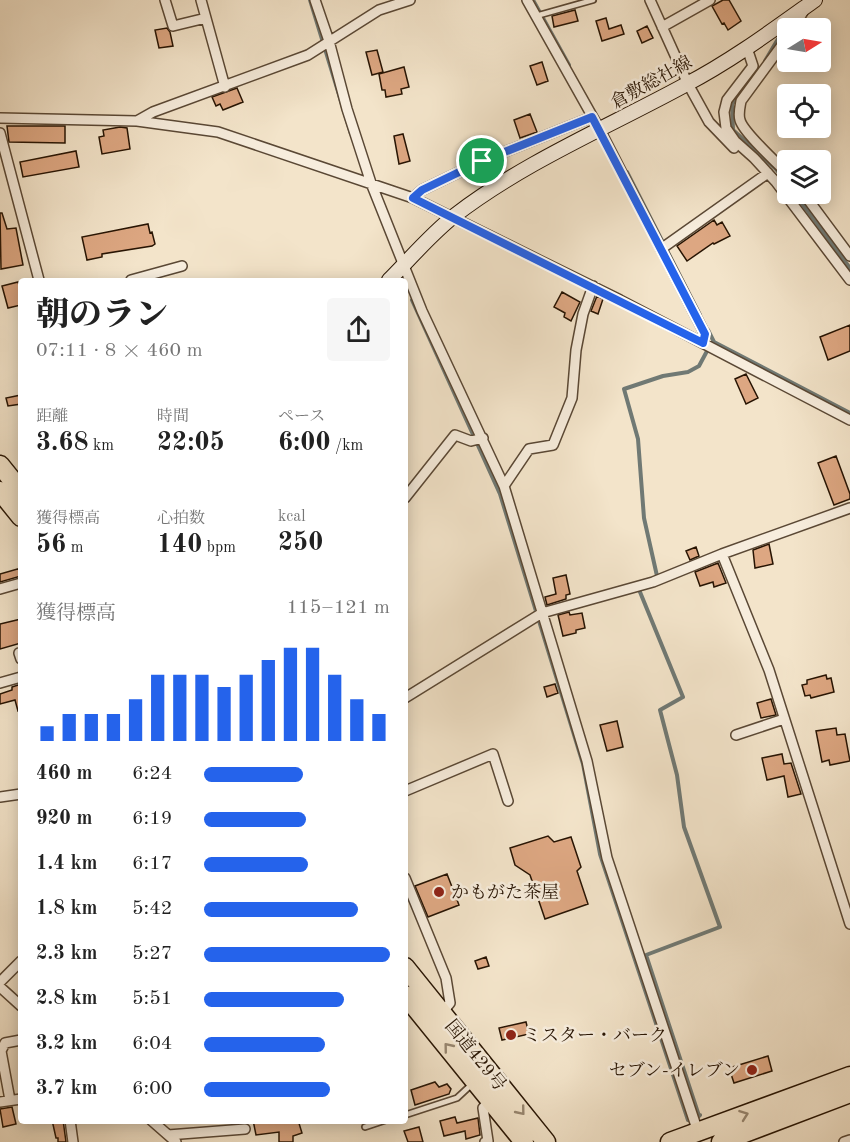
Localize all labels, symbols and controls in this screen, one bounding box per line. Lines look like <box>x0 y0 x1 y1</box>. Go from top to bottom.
north arrow <box>777 18 831 72</box>
map controls <box>777 18 831 204</box>
street label: 倉敷総社線 <box>607 51 695 113</box>
button: locate <box>777 84 831 138</box>
pin <box>456 135 507 186</box>
icon: arrive <box>465 144 498 177</box>
button: layers <box>777 150 831 204</box>
button: share <box>327 298 390 361</box>
text: 朝のラン <box>36 300 168 333</box>
text: 07:11 · 8 × 460 m <box>36 341 203 361</box>
text: 距離 <box>36 409 68 425</box>
text: 時間 <box>157 409 189 425</box>
text: ペース <box>278 409 325 425</box>
text: 3.68 <box>36 430 89 456</box>
text: 22:05 <box>157 430 225 456</box>
text: 6:00 <box>278 430 331 456</box>
text: km <box>89 438 114 454</box>
text: /km <box>331 438 363 454</box>
text: kcal <box>278 509 306 525</box>
text: 獲得標高 <box>36 511 100 527</box>
text: 心拍数 <box>157 511 205 527</box>
text: 250 <box>278 530 323 556</box>
text: 56 <box>36 532 66 558</box>
text: 140 <box>157 532 202 558</box>
text: m <box>66 540 83 556</box>
text: bpm <box>202 540 236 556</box>
text: 115–121 m <box>287 598 390 618</box>
text: 獲得標高 <box>36 604 116 624</box>
text: 460 m <box>36 764 92 784</box>
text: 6:24 <box>132 764 172 784</box>
text: 920 m <box>36 809 92 829</box>
text: 6:19 <box>132 809 172 829</box>
text: 1.4 km <box>36 854 98 874</box>
text: 6:17 <box>132 854 172 874</box>
place label: かもがた茶屋 <box>451 882 559 902</box>
marker: かもがた茶屋 <box>432 885 446 899</box>
text: 1.8 km <box>36 899 98 919</box>
text: 5:42 <box>132 899 172 919</box>
text: 2.3 km <box>36 944 98 964</box>
text: 5:27 <box>132 944 172 964</box>
text: 2.8 km <box>36 989 98 1009</box>
text: 5:51 <box>132 989 172 1009</box>
street label: 国道429号 <box>441 1016 511 1094</box>
place label: ミスター・バーク <box>523 1027 667 1045</box>
marker: ミスター・バーク <box>504 1028 518 1042</box>
text: 3.2 km <box>36 1034 98 1054</box>
text: 6:04 <box>132 1034 172 1054</box>
one-way arrow <box>444 1043 455 1054</box>
place label: セブン-イレブン <box>609 1061 740 1080</box>
marker: セブン-イレブン <box>745 1063 759 1077</box>
text: 3.7 km <box>36 1079 98 1099</box>
text: 6:00 <box>132 1079 172 1099</box>
one-way arrow <box>514 1104 525 1115</box>
one-way arrow <box>739 1109 749 1122</box>

